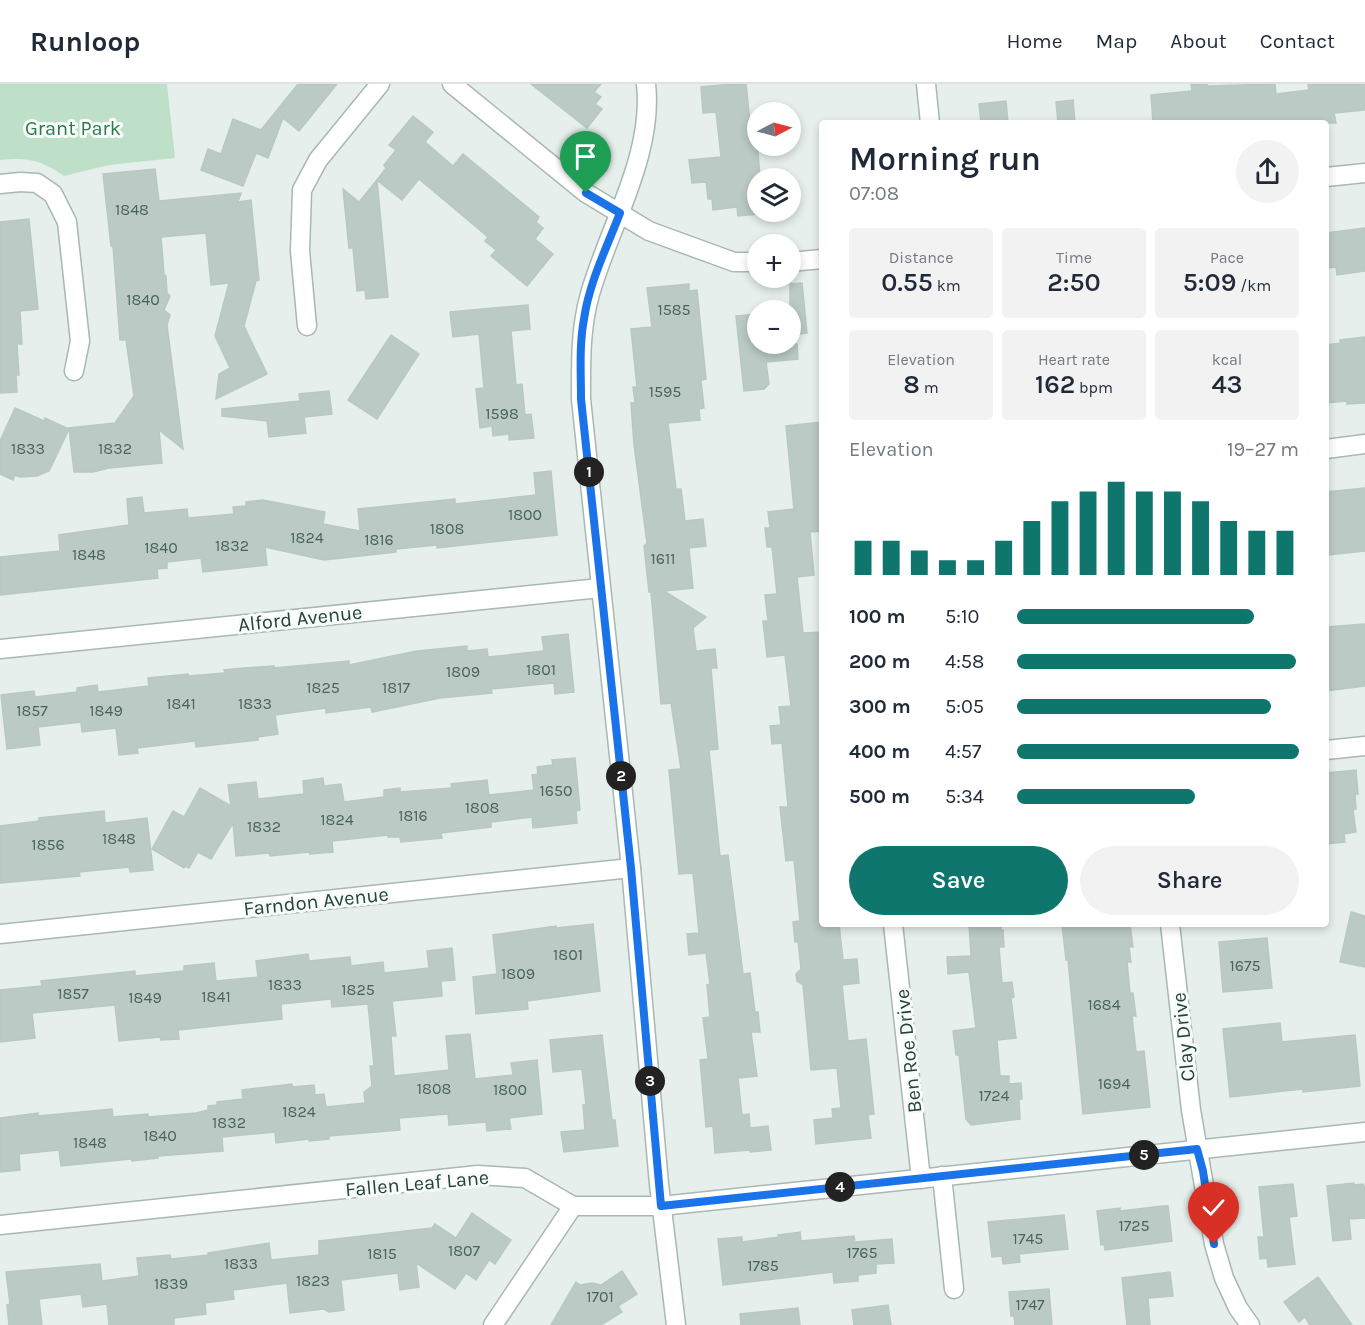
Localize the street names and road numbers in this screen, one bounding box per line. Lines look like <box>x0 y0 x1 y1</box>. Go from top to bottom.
street label: Alford Avenue <box>237 601 363 636</box>
street label: Farndon Avenue <box>242 882 390 921</box>
street label: Ben Roe Drive <box>891 988 926 1114</box>
street label: Clay Drive <box>1167 991 1200 1083</box>
street label: Fallen Leaf Lane <box>344 1166 490 1201</box>

